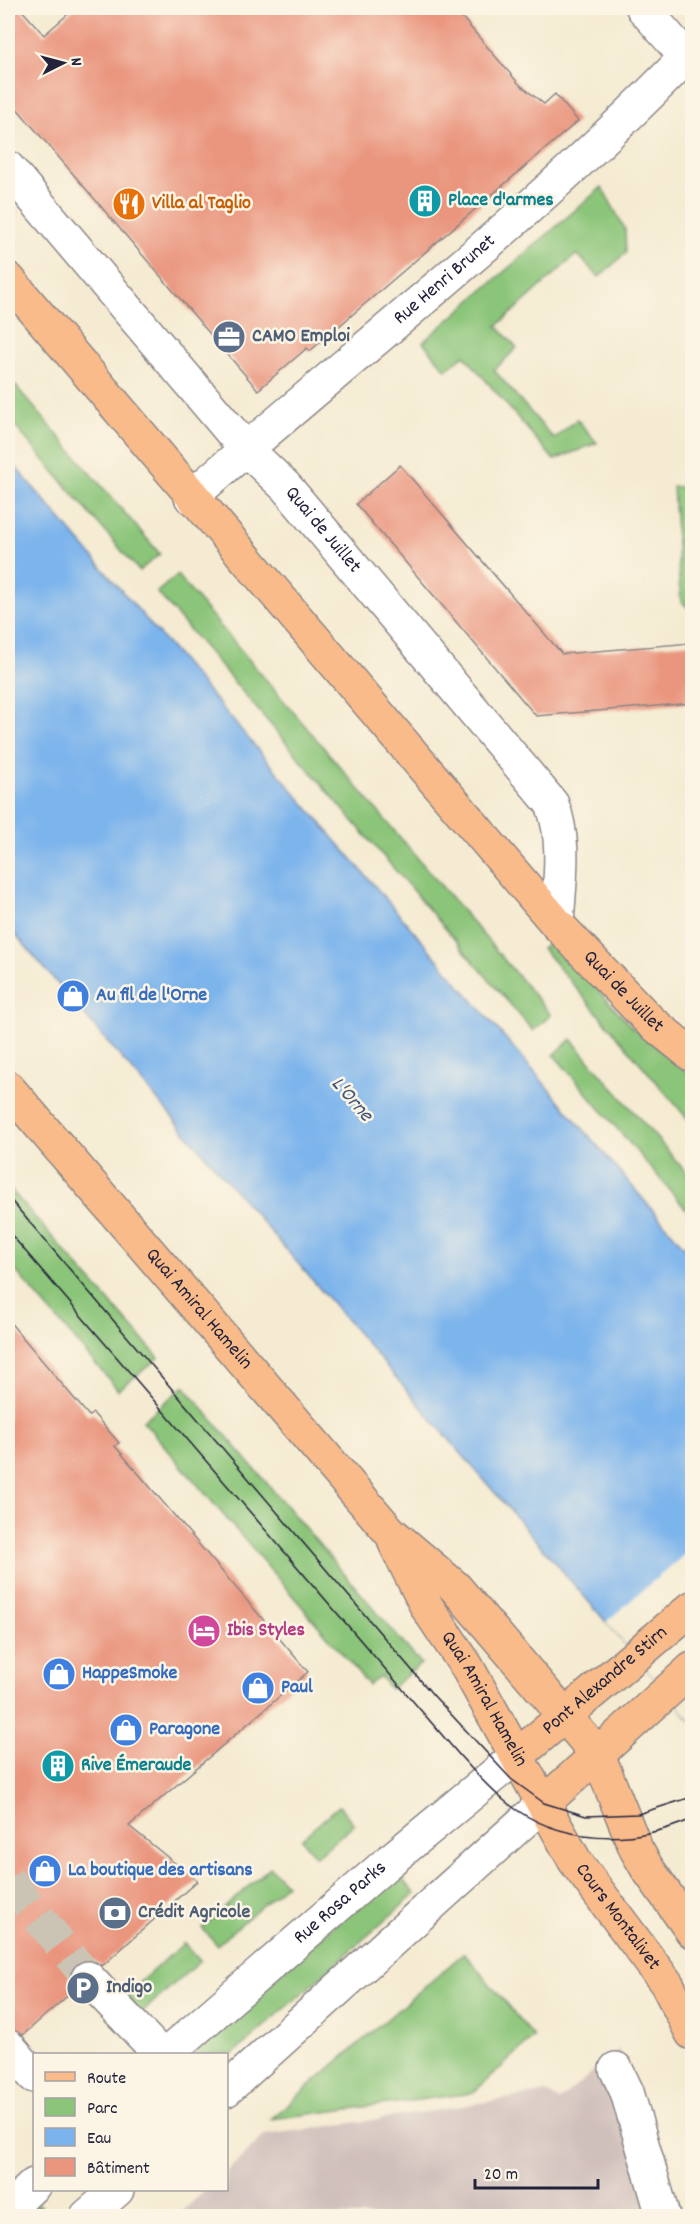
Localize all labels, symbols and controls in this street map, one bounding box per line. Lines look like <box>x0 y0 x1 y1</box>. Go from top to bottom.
north arrow <box>33 33 93 93</box>
text: N <box>64 57 87 67</box>
building icon: Place d'armes <box>407 183 443 219</box>
restaurant icon: Villa al Taglio <box>111 186 147 222</box>
place label: Place d'armes <box>448 187 554 215</box>
place label: Villa al Taglio <box>152 190 251 218</box>
street label: Rue Henri Brunet <box>388 228 502 332</box>
office icon: CAMO Emploi <box>211 319 247 355</box>
place label: CAMO Emploi <box>252 323 350 351</box>
street label: Quai de Juillet <box>278 481 367 580</box>
street label: Quai de Juillet <box>576 945 669 1040</box>
shop icon: Au fil de l'Orne <box>55 978 91 1014</box>
place label: Au fil de l'Orne <box>96 982 207 1010</box>
water label: L'Orne <box>323 1071 380 1131</box>
street label: Quai Amiral Hamelin <box>138 1242 259 1376</box>
hotel icon: Ibis Styles <box>186 1613 222 1649</box>
place label: Ibis Styles <box>227 1617 305 1645</box>
street label: Pont Alexandre Stirn <box>537 1620 674 1742</box>
street label: Quai Amiral Hamelin <box>433 1626 534 1772</box>
shop icon: HappeSmoke <box>41 1656 77 1692</box>
place label: HappeSmoke <box>82 1660 178 1688</box>
shop icon: Paul <box>240 1670 276 1706</box>
place label: Paul <box>281 1674 313 1702</box>
shop icon: Paragone <box>108 1712 144 1748</box>
place label: Paragone <box>149 1716 220 1744</box>
building icon: Rive Émeraude <box>40 1748 76 1784</box>
place label: Rive Émeraude <box>81 1752 192 1780</box>
shop icon: La boutique des artisans <box>27 1853 63 1889</box>
street label: Rue Rosa Parks <box>288 1855 393 1952</box>
place label: La boutique des artisans <box>68 1857 253 1885</box>
street label: Cours Montalivet <box>568 1858 667 1977</box>
bank icon: Crédit Agricole <box>97 1895 133 1931</box>
place label: Crédit Agricole <box>138 1899 250 1927</box>
parking icon: Indigo <box>65 1970 101 2006</box>
place label: Indigo <box>106 1974 152 2002</box>
legend <box>33 2053 228 2191</box>
text: Route <box>87 2067 126 2092</box>
text: Parc <box>87 2097 118 2122</box>
text: Eau <box>87 2127 111 2152</box>
scale bar <box>475 2152 598 2190</box>
text: Bâtiment <box>87 2157 150 2182</box>
text: 20 m <box>484 2163 518 2188</box>

